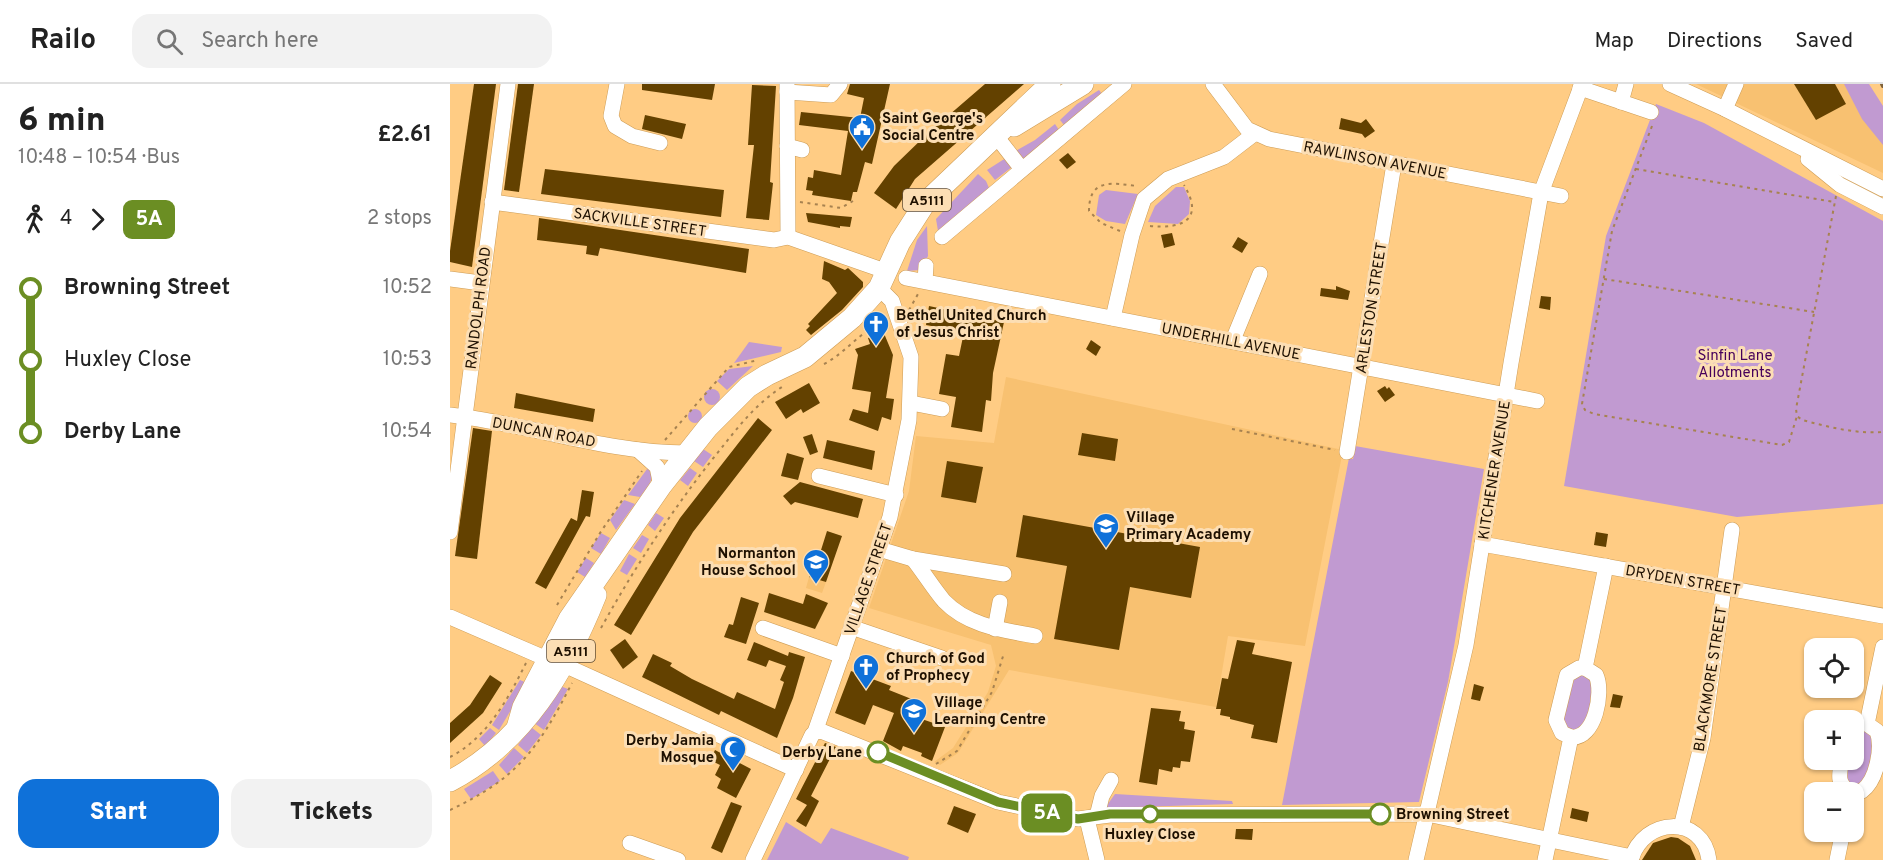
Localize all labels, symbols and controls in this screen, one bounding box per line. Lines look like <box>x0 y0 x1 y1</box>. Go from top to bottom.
search box <box>132 14 552 68</box>
text: Railo <box>30 23 96 59</box>
icon: search <box>153 25 186 58</box>
text: Search here <box>201 28 319 55</box>
text: Map <box>1594 28 1634 55</box>
text: Directions <box>1667 28 1762 55</box>
text: Saved <box>1795 28 1853 55</box>
text: 6 min <box>18 101 106 143</box>
place label: Saint George's Social Centre <box>882 110 983 146</box>
public building icon: Saint George's Social Centre <box>847 112 877 150</box>
text: £2.61 <box>378 122 432 149</box>
street label: RAWLINSON AVENUE <box>1302 138 1448 185</box>
text: 10:48 – 10:54 · Bus <box>18 145 180 171</box>
road number: A5111 <box>903 189 951 211</box>
icon: walk <box>18 203 51 236</box>
icon: forward <box>81 203 114 236</box>
street label: SACKVILLE STREET <box>572 205 707 242</box>
text: 4 <box>60 206 72 232</box>
text: 5A <box>135 206 163 233</box>
text: 2 stops <box>367 206 432 232</box>
street label: ARLESTON STREET <box>1353 241 1392 375</box>
street label: RANDOLPH ROAD <box>463 246 496 371</box>
text: Browning Street <box>64 275 230 302</box>
text: 10:52 <box>383 275 432 301</box>
place label: Bethel United Church of Jesus Christ <box>896 307 1047 343</box>
church icon: Bethel United Church of Jesus Christ <box>861 309 891 347</box>
street label: UNDERHILL AVENUE <box>1160 320 1302 365</box>
text: Huxley Close <box>64 347 191 374</box>
text: 10:53 <box>383 347 432 373</box>
park label: Sinfin Lane Allotments <box>1697 347 1773 383</box>
street label: KITCHENER AVENUE <box>1475 399 1516 541</box>
street label: DUNCAN ROAD <box>490 414 597 453</box>
text: Derby Lane <box>64 419 181 446</box>
text: 10:54 <box>382 419 432 445</box>
place label: Village Primary Academy <box>1126 509 1252 545</box>
school or university icon: Village Primary Academy <box>1091 511 1121 549</box>
street label: VILLAGE STREET <box>841 521 897 638</box>
place label: Normanton House School <box>701 545 796 581</box>
school or university icon: Normanton House School <box>801 547 831 585</box>
street label: DRYDEN STREET <box>1624 562 1742 601</box>
street label: BLACKMORE STREET <box>1691 605 1732 753</box>
map controls <box>1804 638 1864 842</box>
button: locate <box>1804 638 1864 698</box>
road number: A5111 <box>547 640 595 662</box>
place label: Church of God of Prophecy <box>886 650 985 686</box>
church icon: Church of God of Prophecy <box>851 652 881 690</box>
place label: Village Learning Centre <box>934 694 1046 730</box>
school or university icon: Village Learning Centre <box>899 696 929 734</box>
button: + <box>1804 710 1864 770</box>
place label: Derby Jamia Mosque <box>626 732 714 768</box>
mosque icon: Derby Jamia Mosque <box>718 734 748 772</box>
marker: Derby Lane <box>867 741 889 763</box>
place label: Derby Lane <box>782 744 862 763</box>
button: Start <box>18 779 219 848</box>
button: Tickets <box>231 779 432 848</box>
button: − <box>1804 782 1864 842</box>
line badge: 5A <box>1020 794 1074 832</box>
text: 5A <box>1033 800 1061 827</box>
marker: Browning Street <box>1369 803 1391 825</box>
marker: Huxley Close <box>1141 805 1159 823</box>
place label: Browning Street <box>1396 806 1509 825</box>
place label: Huxley Close <box>1105 826 1195 845</box>

